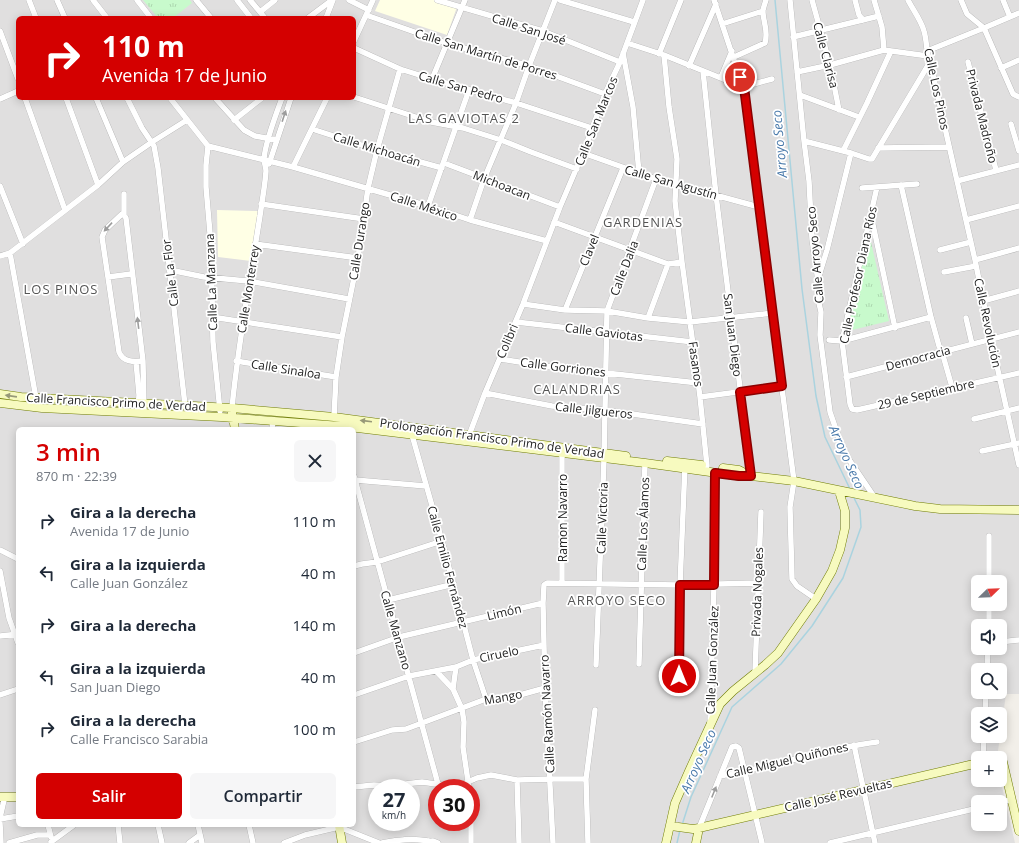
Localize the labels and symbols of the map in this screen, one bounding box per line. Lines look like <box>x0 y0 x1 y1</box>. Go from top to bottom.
street label: Calle San José <box>490 9 568 49</box>
street label: Calle Clarisa <box>809 20 843 90</box>
street label: Calle San Martín de Porres <box>413 24 559 84</box>
street label: Calle Los Pinos <box>920 47 954 132</box>
pin <box>723 60 757 94</box>
street label: Calle San Pedro <box>417 67 505 107</box>
street label: Privada Madroño <box>962 67 1002 165</box>
street label: Calle San Marcos <box>570 74 622 168</box>
district label: LAS GAVIOTAS 2 <box>408 109 520 127</box>
water label: Arroyo Seco <box>767 109 791 180</box>
one-way arrow <box>282 110 288 122</box>
street label: Calle Michoacán <box>331 128 423 170</box>
street label: Calle San Agustín <box>623 161 719 203</box>
street label: Michoacan <box>471 166 533 204</box>
street label: Calle México <box>388 187 460 225</box>
street label: Calle Durango <box>344 201 374 281</box>
street label: Calle Profesor Diana Ríos <box>835 204 881 345</box>
street label: Calle Arroyo Seco <box>802 206 828 304</box>
district label: GARDENIAS <box>603 213 683 231</box>
one-way arrow <box>103 222 113 232</box>
street label: Clavel <box>575 232 603 268</box>
street label: Calle La Manzana <box>201 233 221 331</box>
street label: Calle La Flor <box>157 238 183 308</box>
street label: Calle Dalia <box>606 238 642 298</box>
street label: Calle Monterrey <box>233 243 264 334</box>
street label: Calle Revolución <box>970 277 1006 369</box>
district label: LOS PINOS <box>24 280 98 298</box>
street label: San Juan Diego <box>719 292 747 378</box>
one-way arrow <box>134 317 141 329</box>
street label: Calle Gaviotas <box>564 319 644 345</box>
street label: Colibri <box>492 321 522 361</box>
street label: Fasanos <box>684 340 708 388</box>
street label: Democracia <box>884 341 952 375</box>
street label: Calle Gorriones <box>519 353 607 381</box>
street label: Calle Sinaloa <box>250 355 322 383</box>
street label: 29 de Septiembre <box>876 375 976 413</box>
district label: CALANDRIAS <box>533 380 621 398</box>
street label: Calle Francisco Primo de Verdad <box>26 389 206 415</box>
one-way arrow <box>5 393 17 399</box>
street label: Calle Jilgueros <box>554 397 634 423</box>
street label: Prolongación Francisco Primo de Verdad <box>379 414 605 462</box>
one-way arrow <box>360 418 372 424</box>
water label: Arroyo Seco <box>825 421 869 492</box>
street label: Ramon Navarro <box>554 474 571 562</box>
street label: Calle Los Álamos <box>633 477 653 571</box>
street label: Calle Victoria <box>592 482 612 554</box>
street label: Calle Emilio Fernández <box>423 504 473 631</box>
street label: Privada Nogales <box>747 547 767 637</box>
north arrow <box>971 575 1007 611</box>
street label: Calle Manzano <box>377 588 415 672</box>
district label: ARROYO SECO <box>568 591 666 609</box>
street label: Limón <box>485 600 523 624</box>
street label: Calle Juan González <box>702 605 722 715</box>
street label: Ciruelo <box>478 642 520 666</box>
street label: Calle Ramón Navarro <box>535 654 559 774</box>
position arrow <box>658 655 700 697</box>
street label: Mango <box>483 685 523 709</box>
water label: Arroyo Seco <box>676 726 720 797</box>
street label: Calle Miguel Quiñones <box>724 738 850 782</box>
street label: Calle José Revueltas <box>782 774 894 816</box>
speed limit sign: 30 <box>428 779 480 831</box>
one-way arrow <box>711 785 717 797</box>

